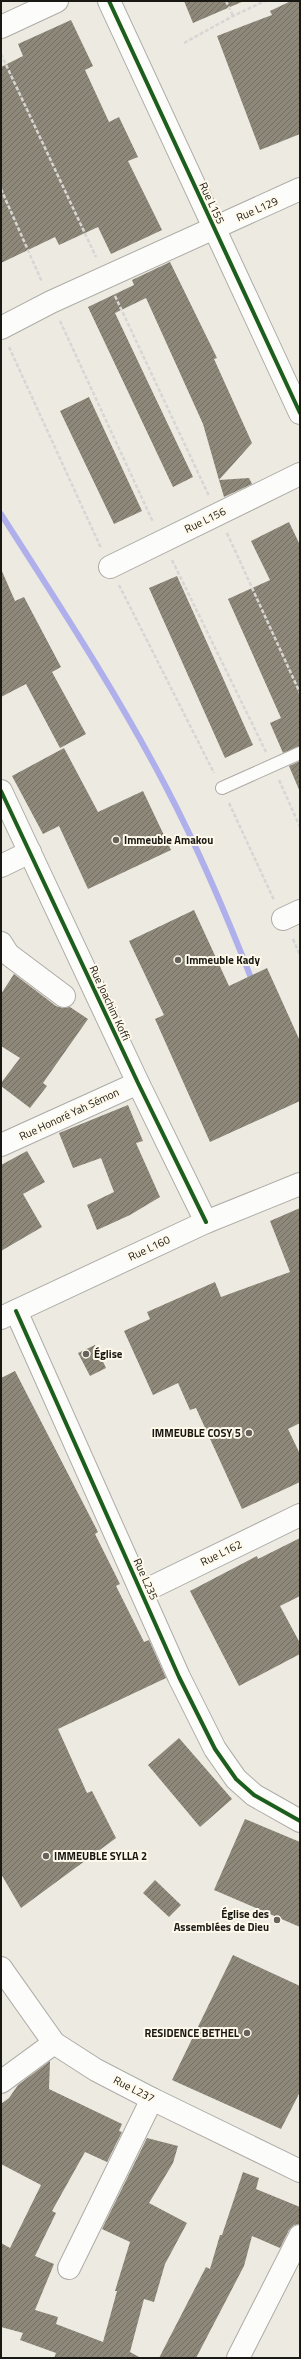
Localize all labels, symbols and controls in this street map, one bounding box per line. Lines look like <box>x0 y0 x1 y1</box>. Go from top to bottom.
street label: Rue L155 <box>195 180 229 226</box>
street label: Rue L129 <box>234 193 280 225</box>
street label: Rue L156 <box>182 503 228 537</box>
place label: Immeuble Amakou <box>124 832 213 848</box>
marker: Immeuble Amakou <box>111 835 121 845</box>
place label: Immeuble Kady <box>186 952 260 968</box>
marker: Immeuble Kady <box>173 955 183 965</box>
street label: Rue Joachim Koffi <box>86 963 134 1043</box>
street label: Rue Honoré Yah Sémon <box>16 1084 122 1144</box>
street label: Rue L160 <box>126 1231 172 1265</box>
place label: Église <box>94 1346 123 1362</box>
marker: Église <box>81 1349 91 1359</box>
place label: IMMEUBLE COSY 5 <box>152 1425 241 1441</box>
marker: IMMEUBLE COSY 5 <box>244 1428 254 1438</box>
street label: Rue L162 <box>198 1536 244 1570</box>
street label: Rue L235 <box>130 1556 162 1602</box>
place label: IMMEUBLE SYLLA 2 <box>54 1848 147 1864</box>
marker: IMMEUBLE SYLLA 2 <box>41 1851 51 1861</box>
place label: Église des Assemblées de Dieu <box>174 1906 269 1935</box>
marker: Église des Assemblées de Dieu <box>272 1915 282 1925</box>
place label: RESIDENCE BETHEL <box>144 2025 240 2041</box>
marker: RESIDENCE BETHEL <box>242 2028 252 2038</box>
street label: Rue L237 <box>111 2072 157 2106</box>

